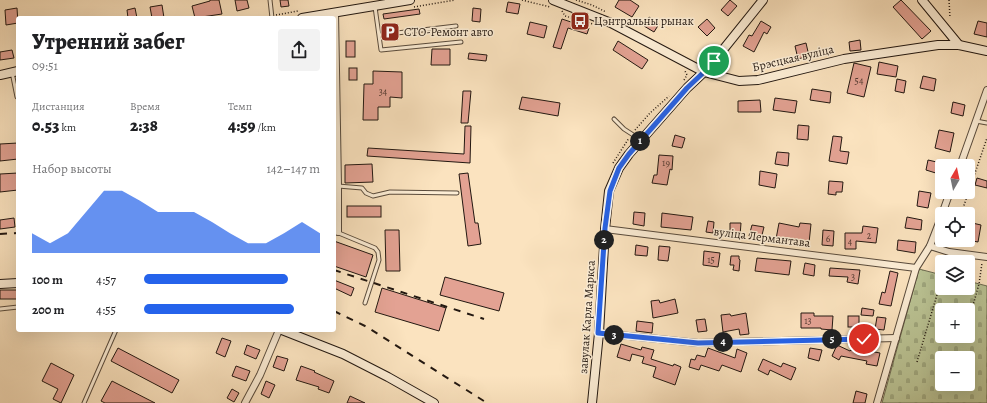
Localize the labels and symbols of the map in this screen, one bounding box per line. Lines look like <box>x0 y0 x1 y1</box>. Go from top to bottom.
bus stop icon: Цэнтральны рынак <box>569 10 591 32</box>
place label: Цэнтральны рынак <box>594 13 694 29</box>
parking icon: СТО-Ремонт авто <box>379 21 401 43</box>
place label: СТО-Ремонт авто <box>404 24 493 40</box>
street label: Брэсцкая вуліца <box>751 41 836 75</box>
pin <box>697 44 731 78</box>
house number: 54 <box>855 74 864 87</box>
house number: 34 <box>379 85 388 98</box>
pin: 1 <box>630 131 650 151</box>
house number: 19 <box>662 156 670 169</box>
north arrow <box>935 159 975 199</box>
street label: вуліца Лермантава <box>713 223 812 251</box>
house number: 2 <box>867 229 872 242</box>
pin: 2 <box>594 230 614 250</box>
house number: 6 <box>826 232 831 245</box>
house number: 4 <box>848 235 853 248</box>
house number: 15 <box>707 253 715 266</box>
street label: завулак Карла Маркса <box>575 259 599 374</box>
house number: 3 <box>851 270 855 283</box>
house number: 13 <box>804 314 812 327</box>
pin <box>847 322 881 356</box>
pin: 3 <box>604 325 624 345</box>
pin: 5 <box>822 329 842 349</box>
pin: 4 <box>713 332 733 352</box>

